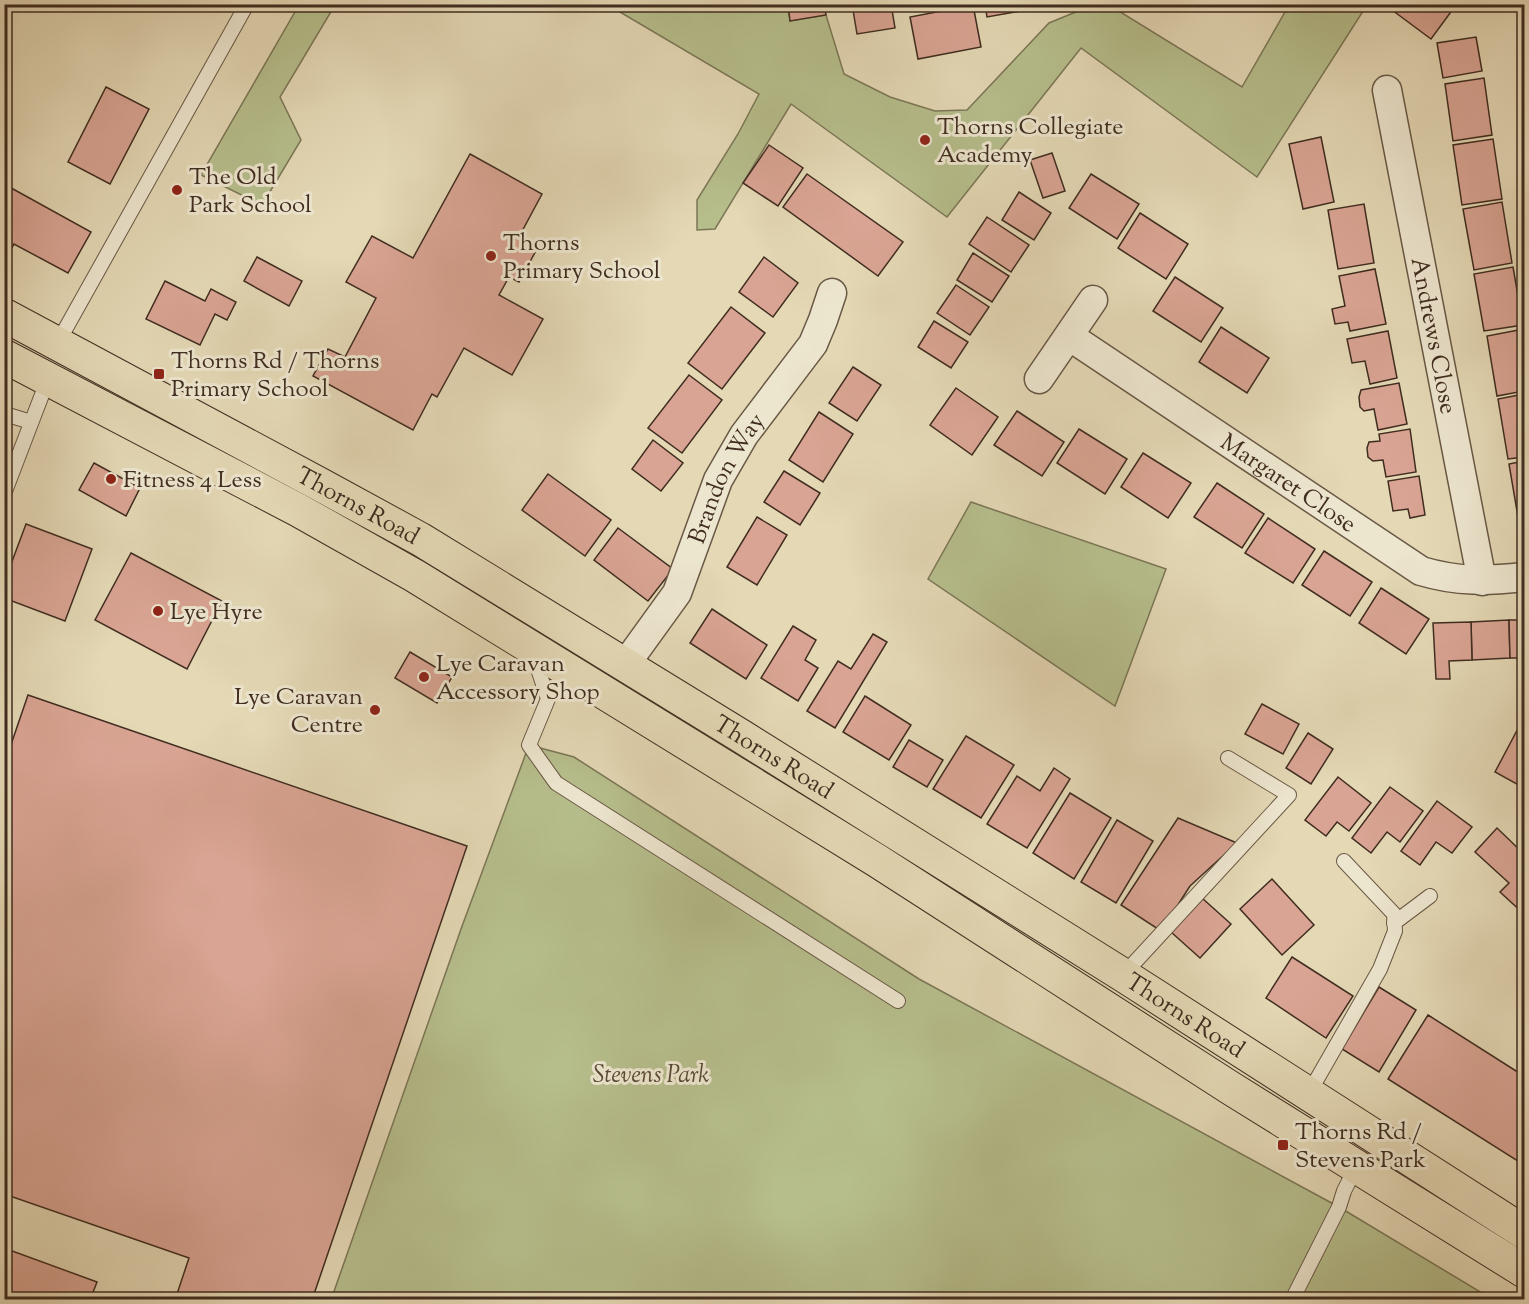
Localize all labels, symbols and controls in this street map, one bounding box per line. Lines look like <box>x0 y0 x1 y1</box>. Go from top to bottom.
place label: Thorns Collegiate Academy <box>937 111 1123 173</box>
marker: Thorns Collegiate Academy <box>918 133 932 147</box>
place label: The Old Park School <box>189 161 312 223</box>
marker: The Old Park School <box>170 183 184 197</box>
place label: Thorns Primary School <box>503 227 661 289</box>
marker: Thorns Primary School <box>484 249 498 263</box>
street label: Andrews Close <box>1401 255 1464 417</box>
place label: Thorns Rd / Thorns Primary School <box>171 345 379 407</box>
marker: Thorns Rd / Thorns Primary School <box>152 367 166 381</box>
street label: Brandon Way <box>681 406 774 549</box>
street label: Margaret Close <box>1213 426 1362 542</box>
street label: Thorns Road <box>290 460 425 555</box>
place label: Fitness 4 Less <box>123 464 262 498</box>
marker: Fitness 4 Less <box>104 472 118 486</box>
place label: Lye Hyre <box>170 596 263 630</box>
marker: Lye Hyre <box>151 604 165 618</box>
place label: Lye Caravan Accessory Shop <box>436 648 600 710</box>
marker: Lye Caravan Accessory Shop <box>417 670 431 684</box>
place label: Lye Caravan Centre <box>234 681 363 743</box>
marker: Lye Caravan Centre <box>368 703 382 717</box>
street label: Thorns Road <box>706 708 840 809</box>
street label: Thorns Road <box>1118 966 1251 1068</box>
park label: Stevens Park <box>593 1059 709 1093</box>
place label: Thorns Rd / Stevens Park <box>1295 1116 1426 1178</box>
marker: Thorns Rd / Stevens Park <box>1276 1138 1290 1152</box>

